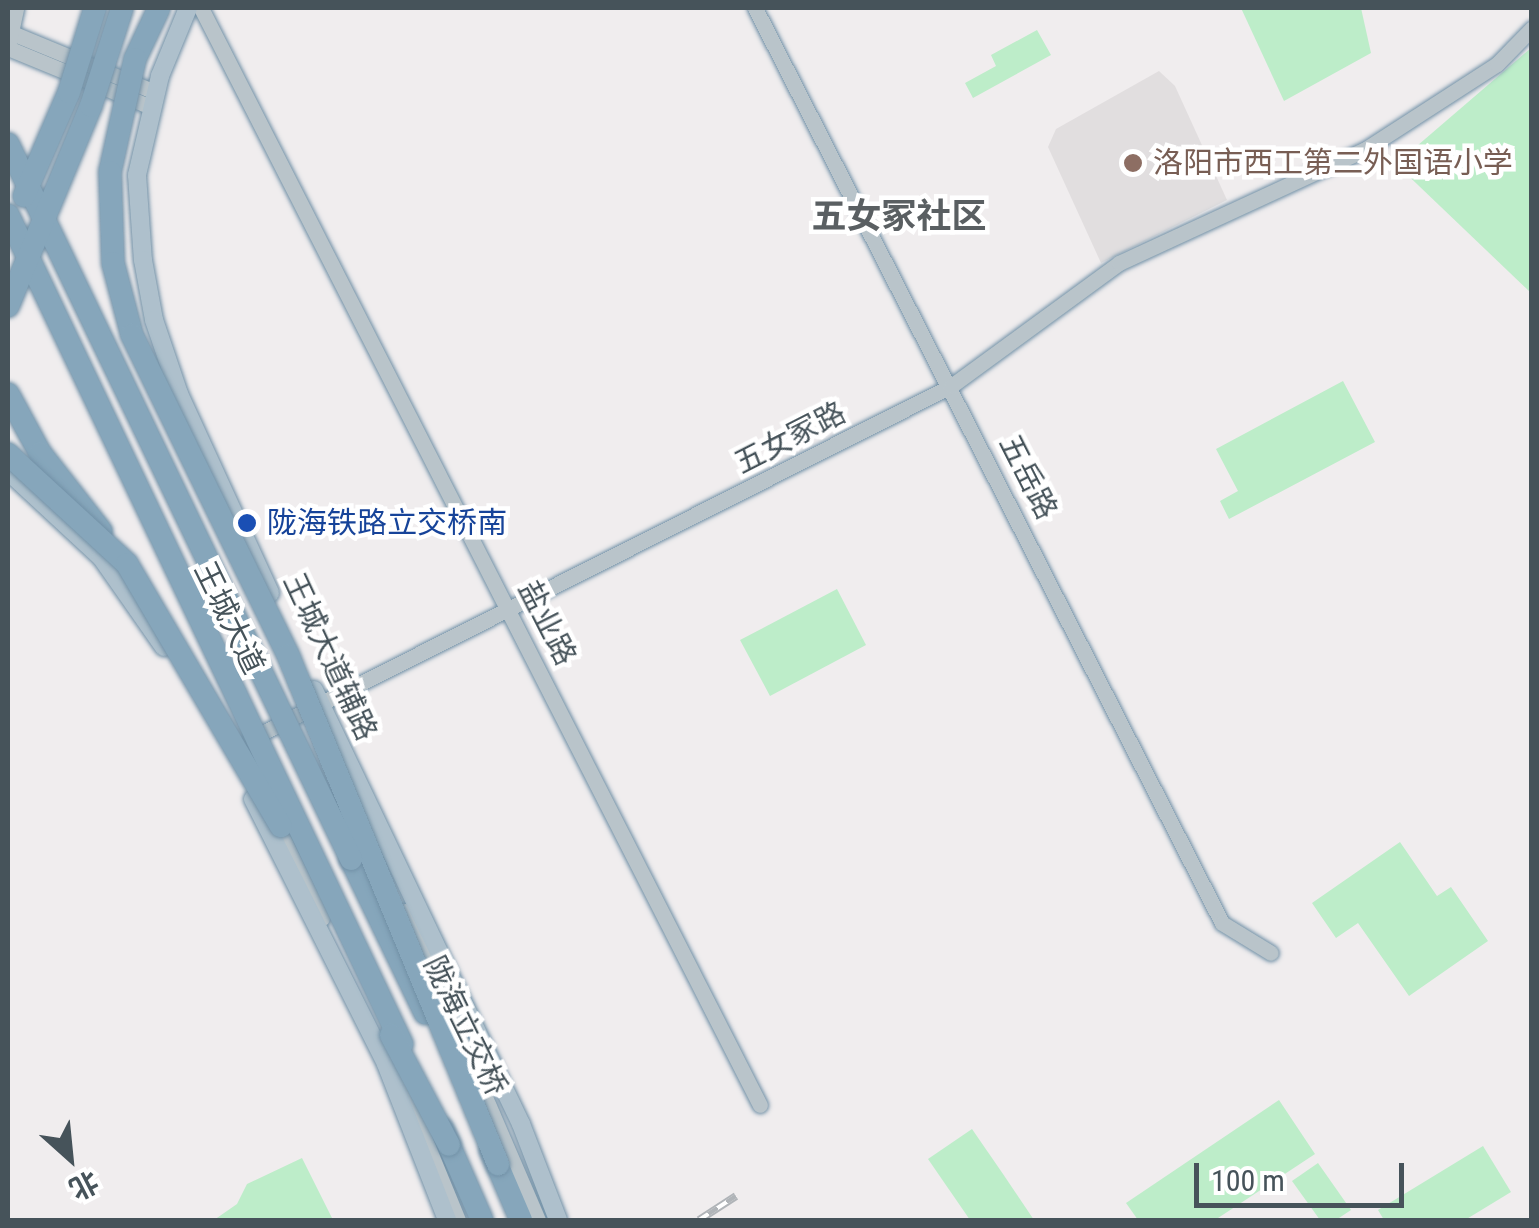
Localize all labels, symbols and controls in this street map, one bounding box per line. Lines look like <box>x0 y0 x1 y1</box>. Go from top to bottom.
place label: 洛阳市西工第二外国语小学 <box>1153 145 1513 181</box>
marker: 洛阳市西工第二外国语小学 <box>1122 152 1144 174</box>
district label: 五女冢社区 <box>812 196 986 238</box>
street label: 五女冢路 <box>728 395 852 481</box>
street label: 五岳路 <box>992 429 1064 525</box>
place label: 陇海铁路立交桥南 <box>267 505 507 541</box>
marker: 陇海铁路立交桥南 <box>236 512 258 534</box>
street label: 王城大道 <box>187 556 271 680</box>
street label: 王城大道辅路 <box>276 568 384 746</box>
street label: 盐业路 <box>511 575 583 671</box>
street label: 陇海立交桥 <box>416 951 514 1101</box>
north arrow <box>20 1108 120 1208</box>
scale bar <box>1199 1143 1409 1205</box>
text: 100 m <box>1211 1163 1285 1198</box>
text: 北 <box>64 1164 104 1206</box>

